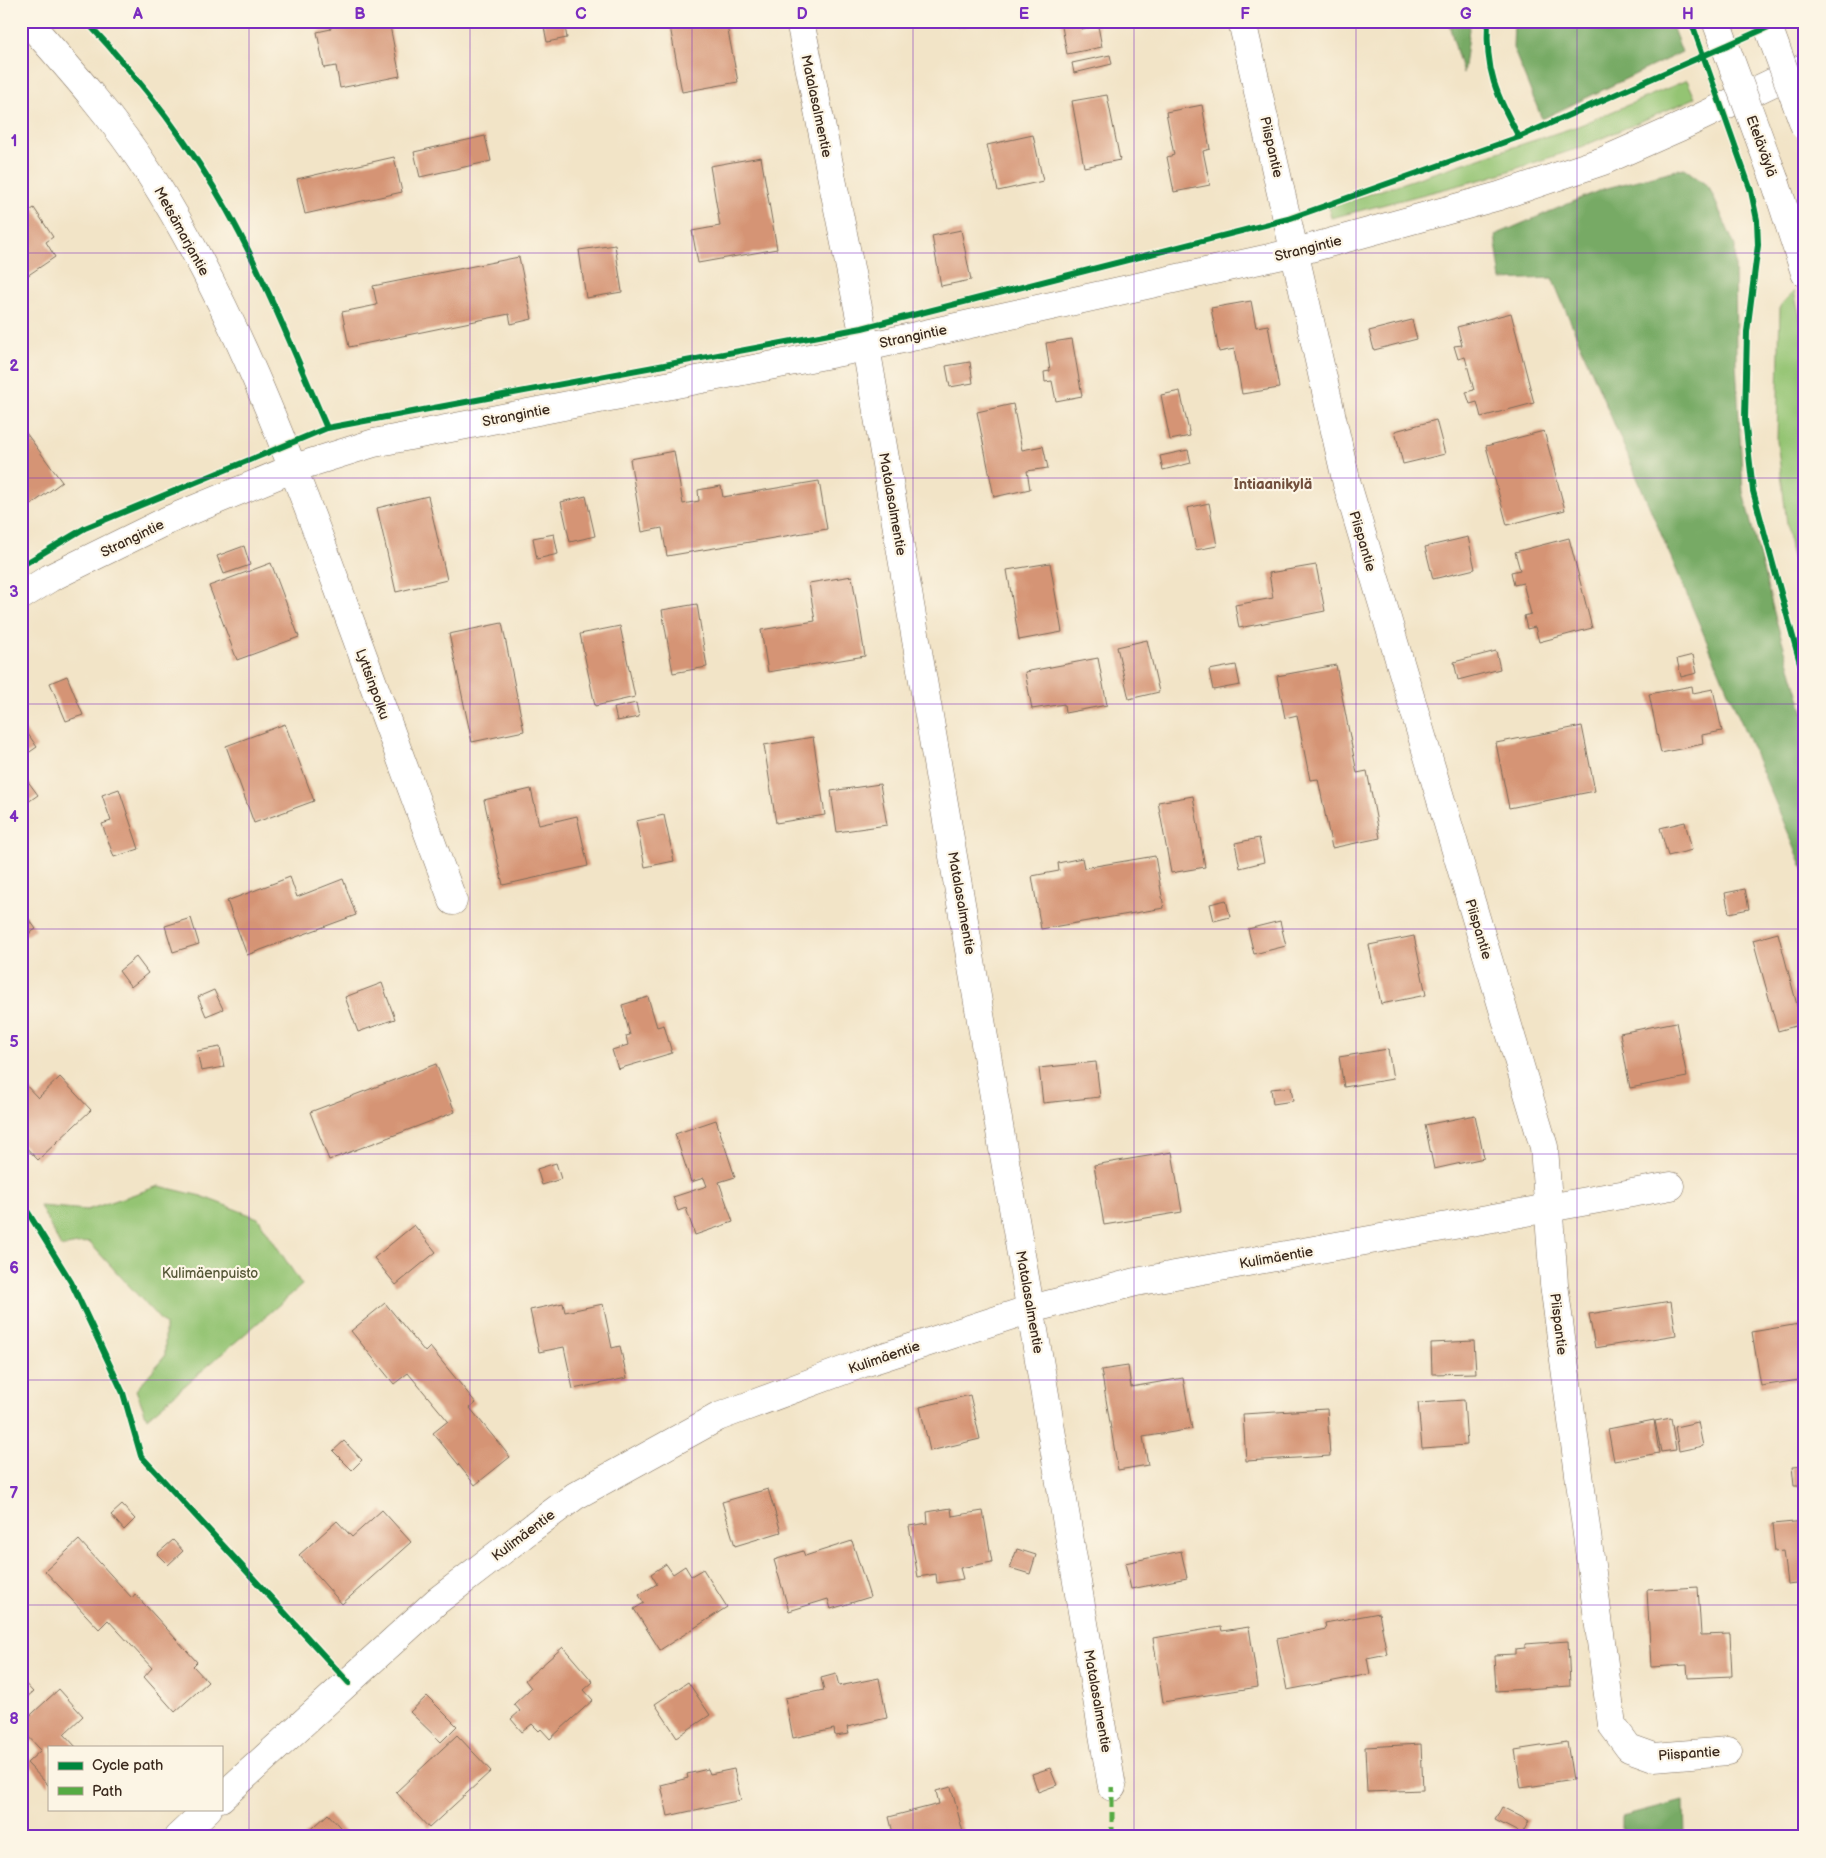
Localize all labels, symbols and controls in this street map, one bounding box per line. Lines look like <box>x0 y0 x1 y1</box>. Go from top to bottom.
text: A <box>132 5 143 24</box>
text: B <box>354 5 366 24</box>
text: C <box>575 5 587 24</box>
text: D <box>796 5 808 24</box>
text: E <box>1019 5 1029 24</box>
text: F <box>1240 5 1250 24</box>
text: G <box>1460 5 1472 24</box>
text: H <box>1682 5 1694 24</box>
street label: Matalasalmentie <box>797 53 836 159</box>
street label: Eteläväylä <box>1743 113 1781 179</box>
street label: Piispantie <box>1256 115 1287 179</box>
text: 1 <box>11 132 17 151</box>
street label: Metsämarjantie <box>150 184 213 279</box>
street label: Strangintie <box>1273 232 1343 265</box>
street label: Strangintie <box>878 321 948 352</box>
text: 2 <box>9 357 19 376</box>
street label: Strangintie <box>481 401 551 430</box>
street label: Matalasalmentie <box>875 451 910 557</box>
district label: Intiaanikylä <box>1234 475 1312 494</box>
street label: Piispantie <box>1345 509 1380 573</box>
street label: Strangintie <box>98 516 167 561</box>
text: 3 <box>9 583 19 602</box>
street label: Lyttsinpolku <box>352 646 393 722</box>
text: 4 <box>9 808 19 827</box>
street label: Matalasalmentie <box>944 850 979 956</box>
street label: Piispantie <box>1461 897 1496 961</box>
text: 5 <box>9 1033 19 1052</box>
street label: Kulimäentie <box>1238 1243 1314 1272</box>
street label: Matalasalmentie <box>1012 1249 1047 1355</box>
text: 6 <box>9 1259 19 1278</box>
park label: Kulimäenpuisto <box>162 1265 258 1282</box>
street label: Piispantie <box>1546 1292 1571 1356</box>
street label: Kulimäentie <box>846 1337 922 1378</box>
text: 7 <box>10 1484 19 1503</box>
street label: Kulimäentie <box>488 1506 558 1565</box>
street label: Matalasalmentie <box>1080 1648 1115 1754</box>
text: 8 <box>9 1710 19 1729</box>
street label: Piispantie <box>1657 1743 1721 1764</box>
legend <box>48 1746 222 1810</box>
text: Cycle path <box>92 1756 163 1775</box>
text: Path <box>92 1782 122 1801</box>

